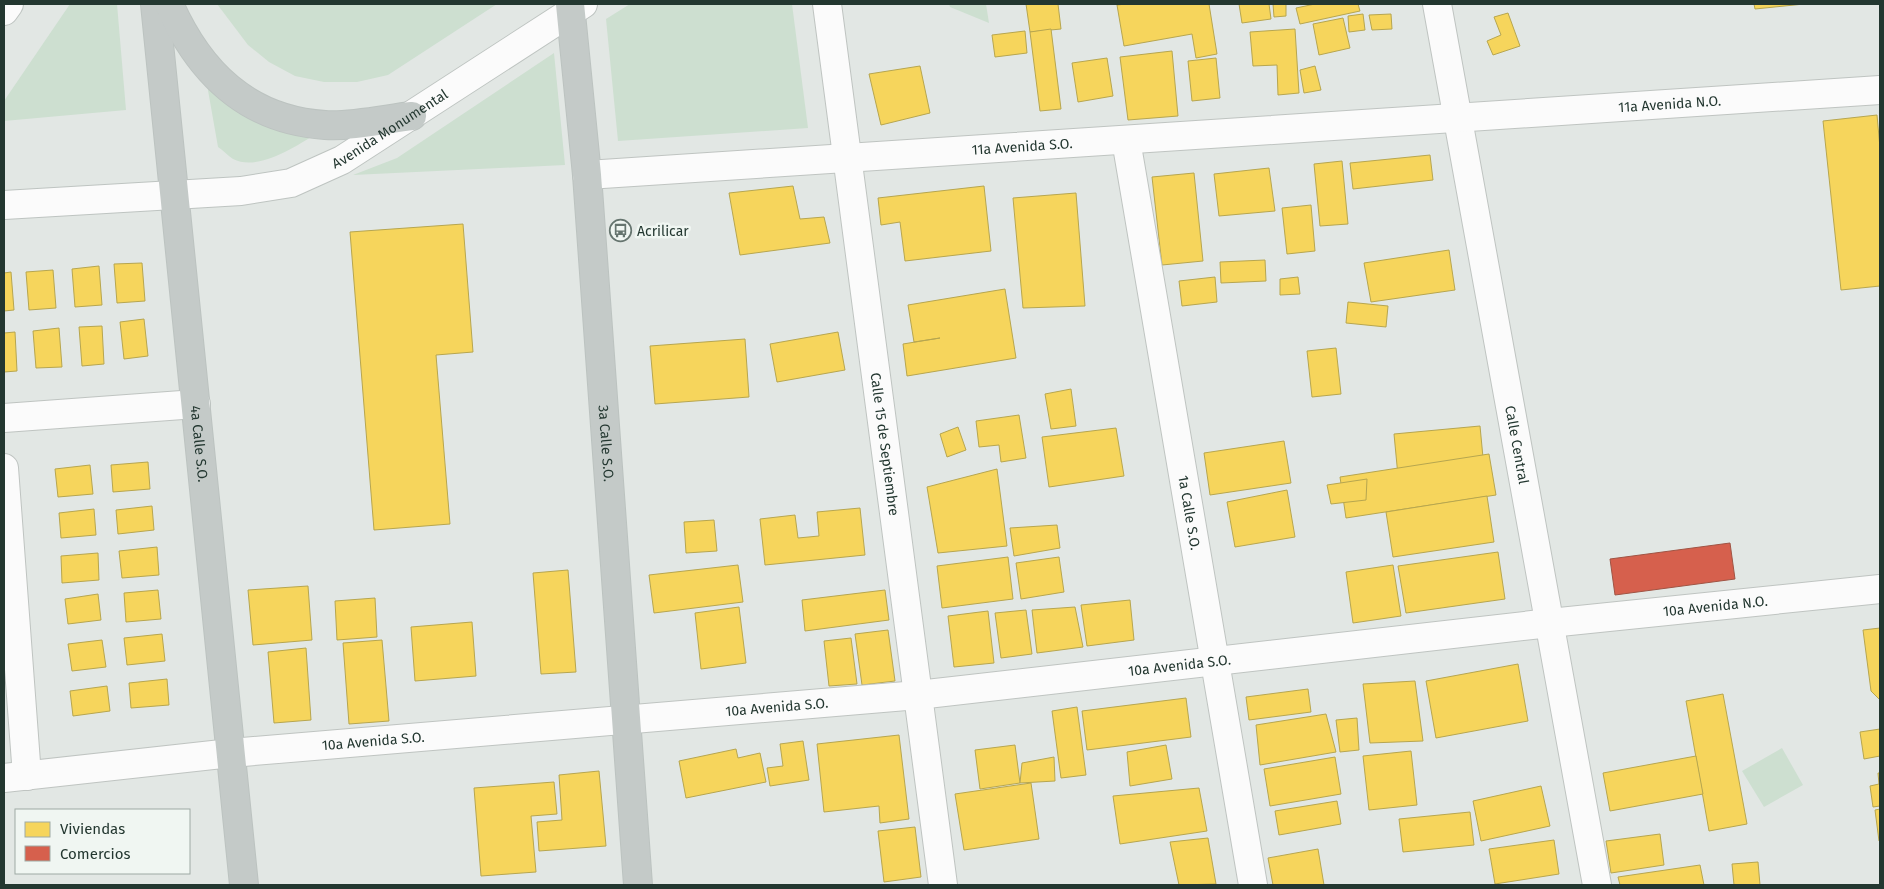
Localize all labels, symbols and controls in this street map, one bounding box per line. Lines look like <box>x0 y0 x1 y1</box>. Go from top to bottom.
street label: Avenida Monumental <box>329 86 451 172</box>
street label: 11a Avenida N.O. <box>1618 92 1722 116</box>
street label: 11a Avenida S.O. <box>971 135 1073 159</box>
bus stop icon: Acrilicar <box>609 219 633 243</box>
place label: Acrilicar <box>637 223 689 240</box>
street label: Calle 15 de Septiembre <box>867 372 902 517</box>
street label: Calle Central <box>1501 404 1532 486</box>
street label: 4a Calle S.O. <box>187 405 211 483</box>
street label: 3a Calle S.O. <box>595 405 617 482</box>
street label: 1a Calle S.O. <box>1174 474 1204 551</box>
street label: 10a Avenida N.O. <box>1662 593 1768 620</box>
street label: 10a Avenida S.O. <box>1127 651 1232 680</box>
street label: 10a Avenida S.O. <box>725 695 829 720</box>
street label: 10a Avenida S.O. <box>321 729 425 754</box>
legend <box>15 809 190 874</box>
text: Viviendas <box>60 820 125 838</box>
text: Comercios <box>60 845 130 863</box>

